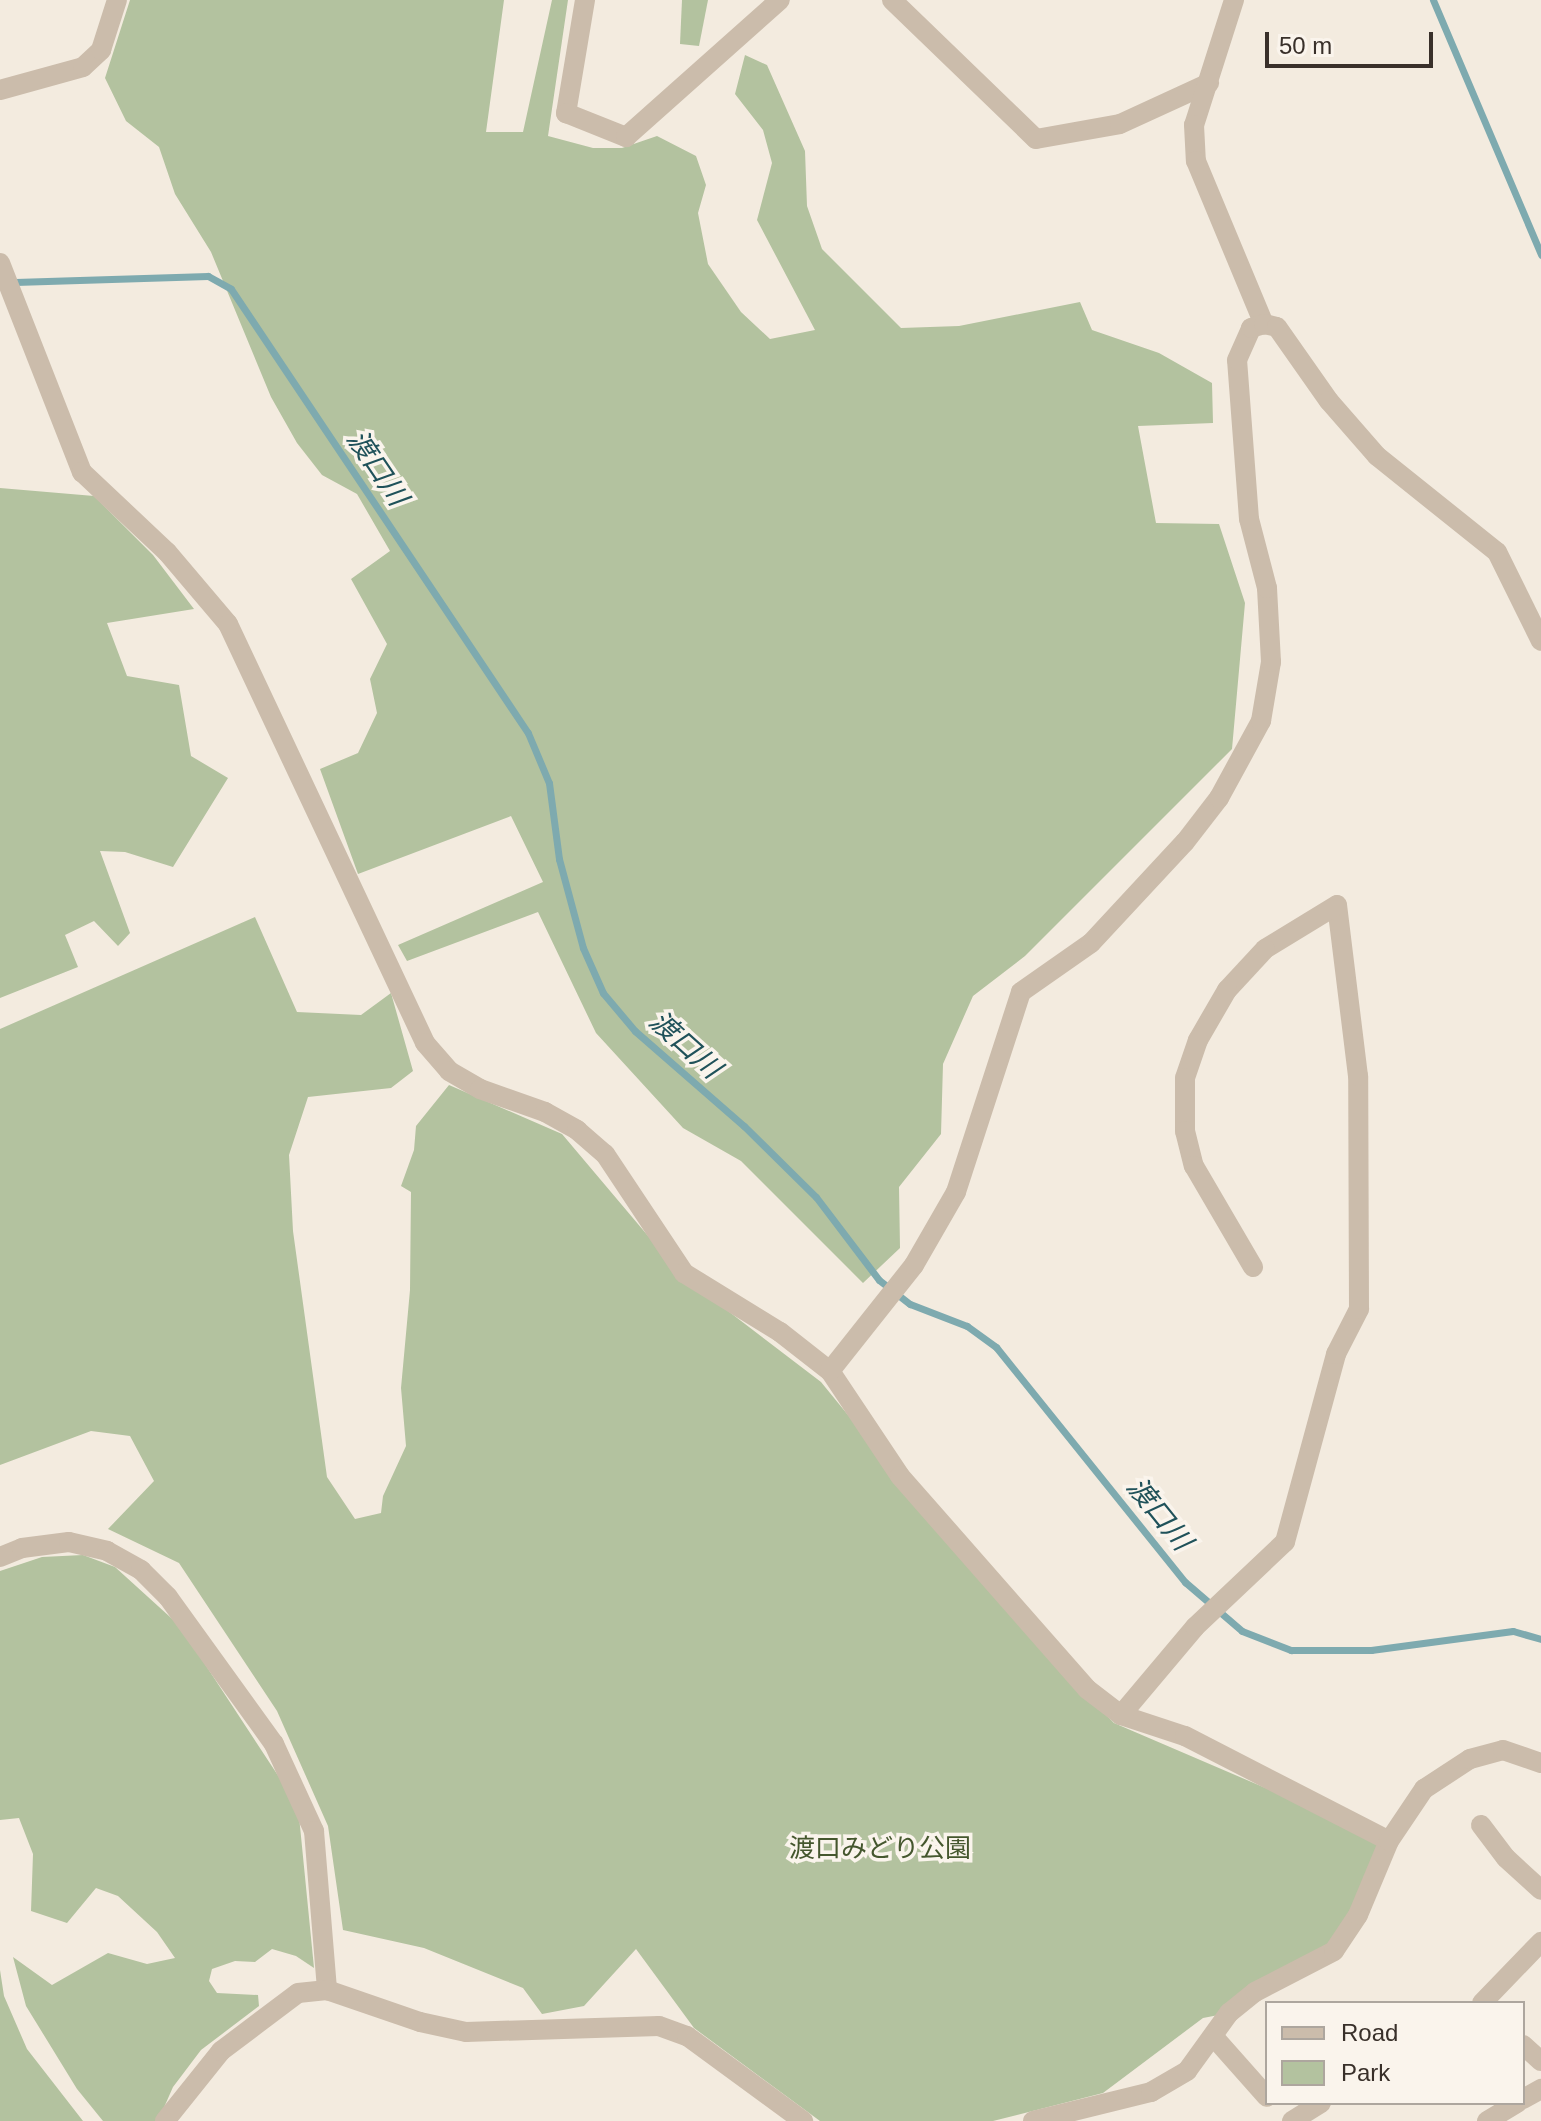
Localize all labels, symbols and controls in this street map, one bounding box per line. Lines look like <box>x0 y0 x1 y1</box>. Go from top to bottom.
scale bar <box>1269 16 1437 66</box>
text: 50 m <box>1279 32 1332 59</box>
water label: 渡口川 <box>340 424 414 512</box>
water label: 渡口川 <box>643 1004 727 1086</box>
water label: 渡口川 <box>1120 1471 1198 1557</box>
park label: 渡口みどり公園 <box>789 1833 971 1865</box>
legend <box>1265 2001 1525 2105</box>
text: Road <box>1341 2019 1398 2046</box>
text: Park <box>1341 2059 1390 2086</box>

